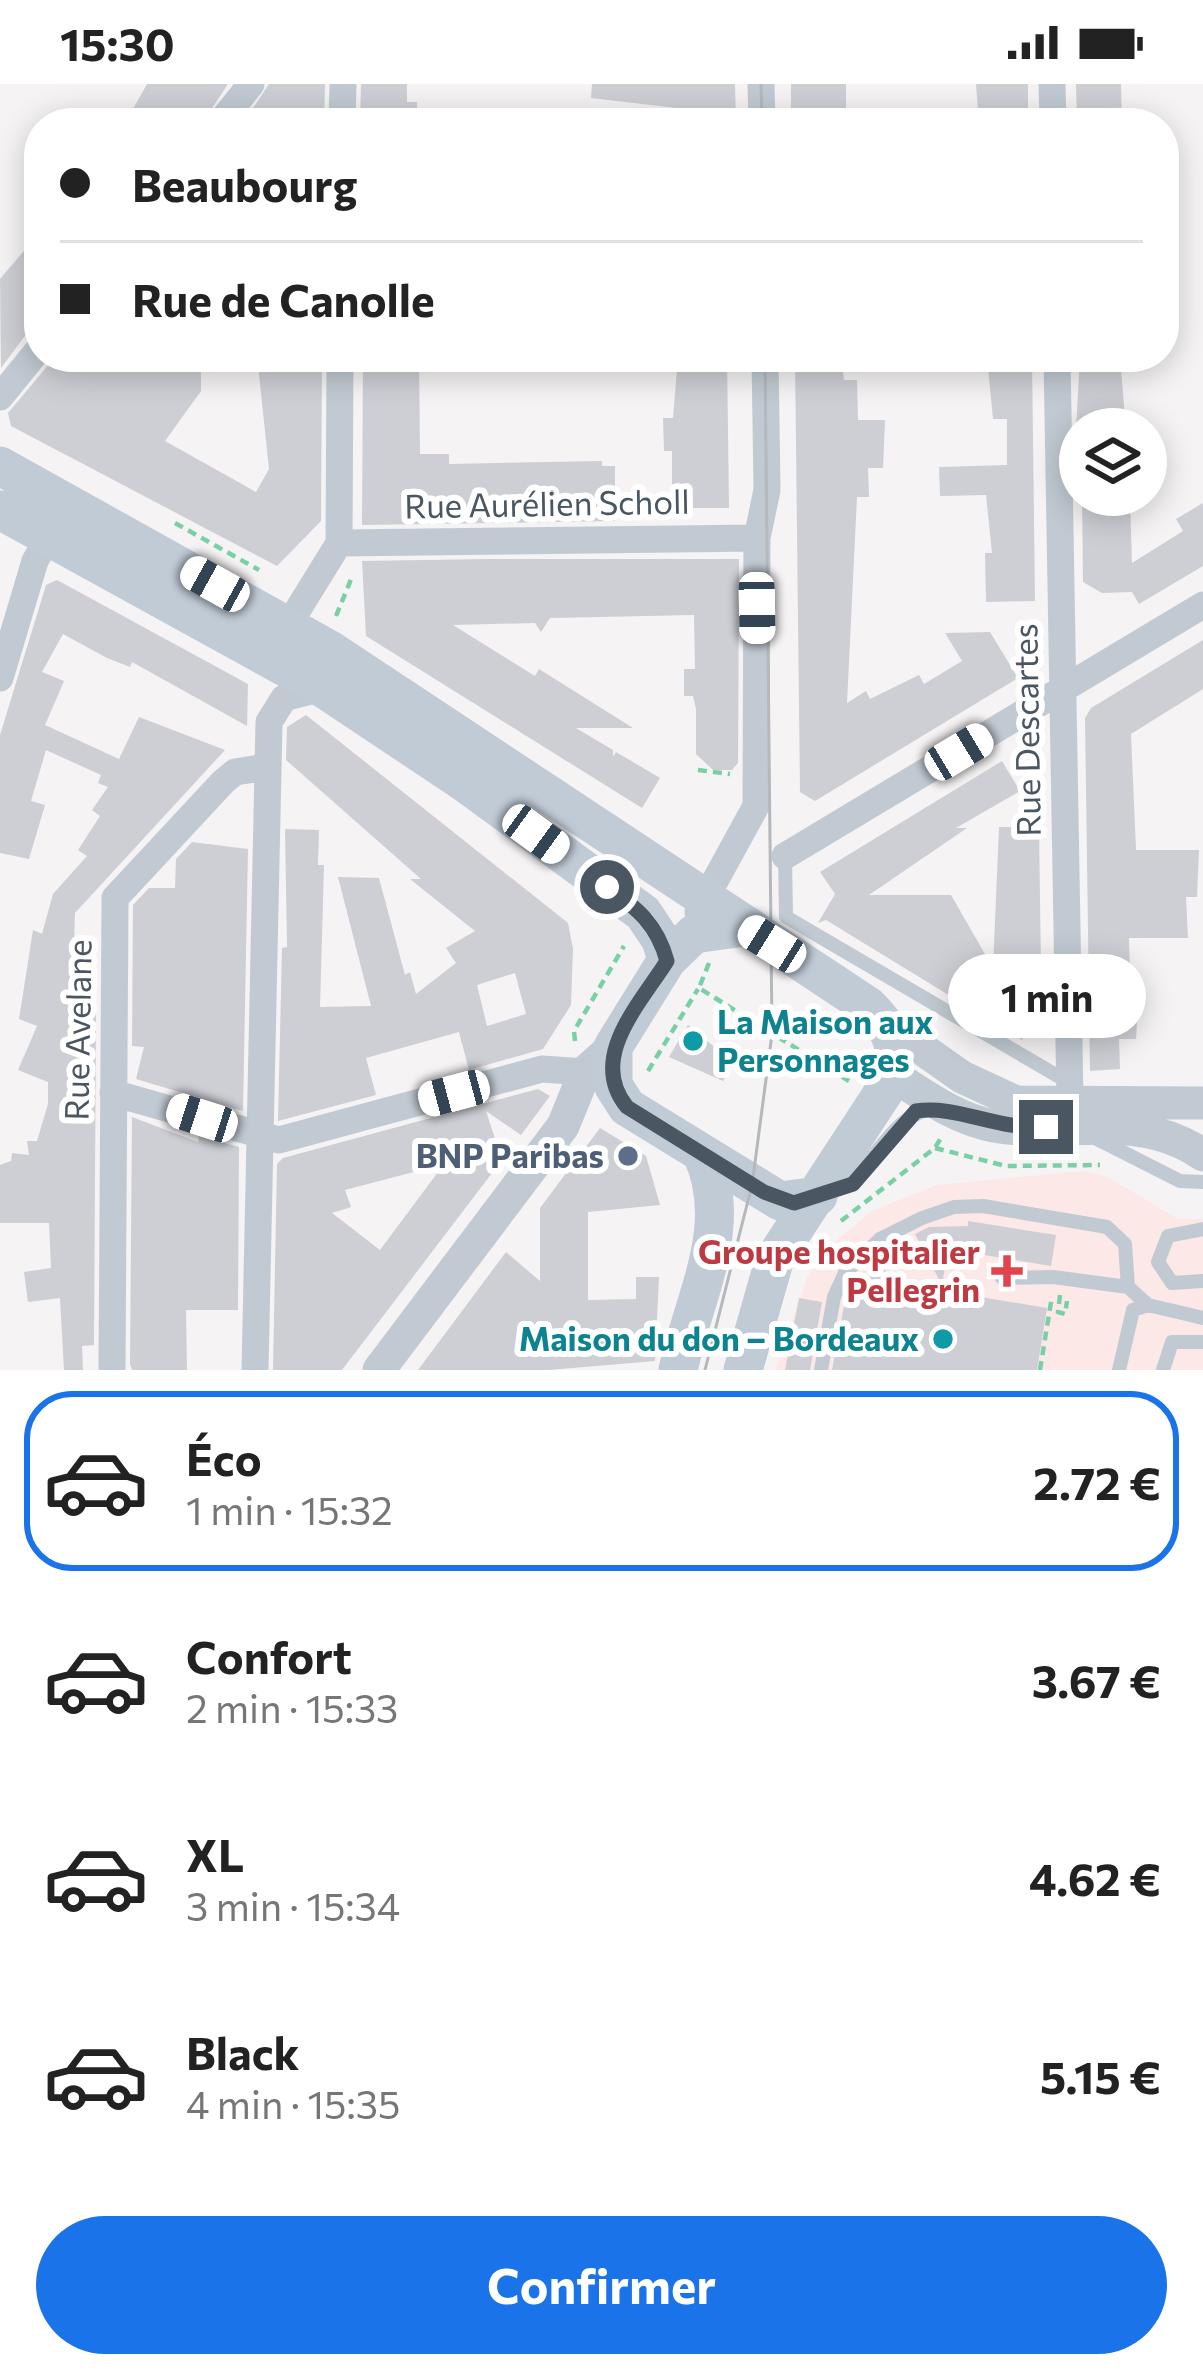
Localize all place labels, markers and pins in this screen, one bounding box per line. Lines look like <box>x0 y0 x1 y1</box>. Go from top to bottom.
place label: La Maison aux Personnages <box>717 1000 934 1079</box>
marker: La Maison aux Personnages <box>680 1028 706 1054</box>
place label: BNP Paribas <box>416 1134 604 1175</box>
marker: BNP Paribas <box>615 1143 641 1169</box>
place label: Groupe hospitalier Pellegrin <box>698 1230 980 1309</box>
marker: Groupe hospitalier Pellegrin <box>991 1255 1023 1287</box>
place label: Maison du don – Bordeaux <box>519 1317 919 1358</box>
marker: Maison du don – Bordeaux <box>930 1326 956 1352</box>

